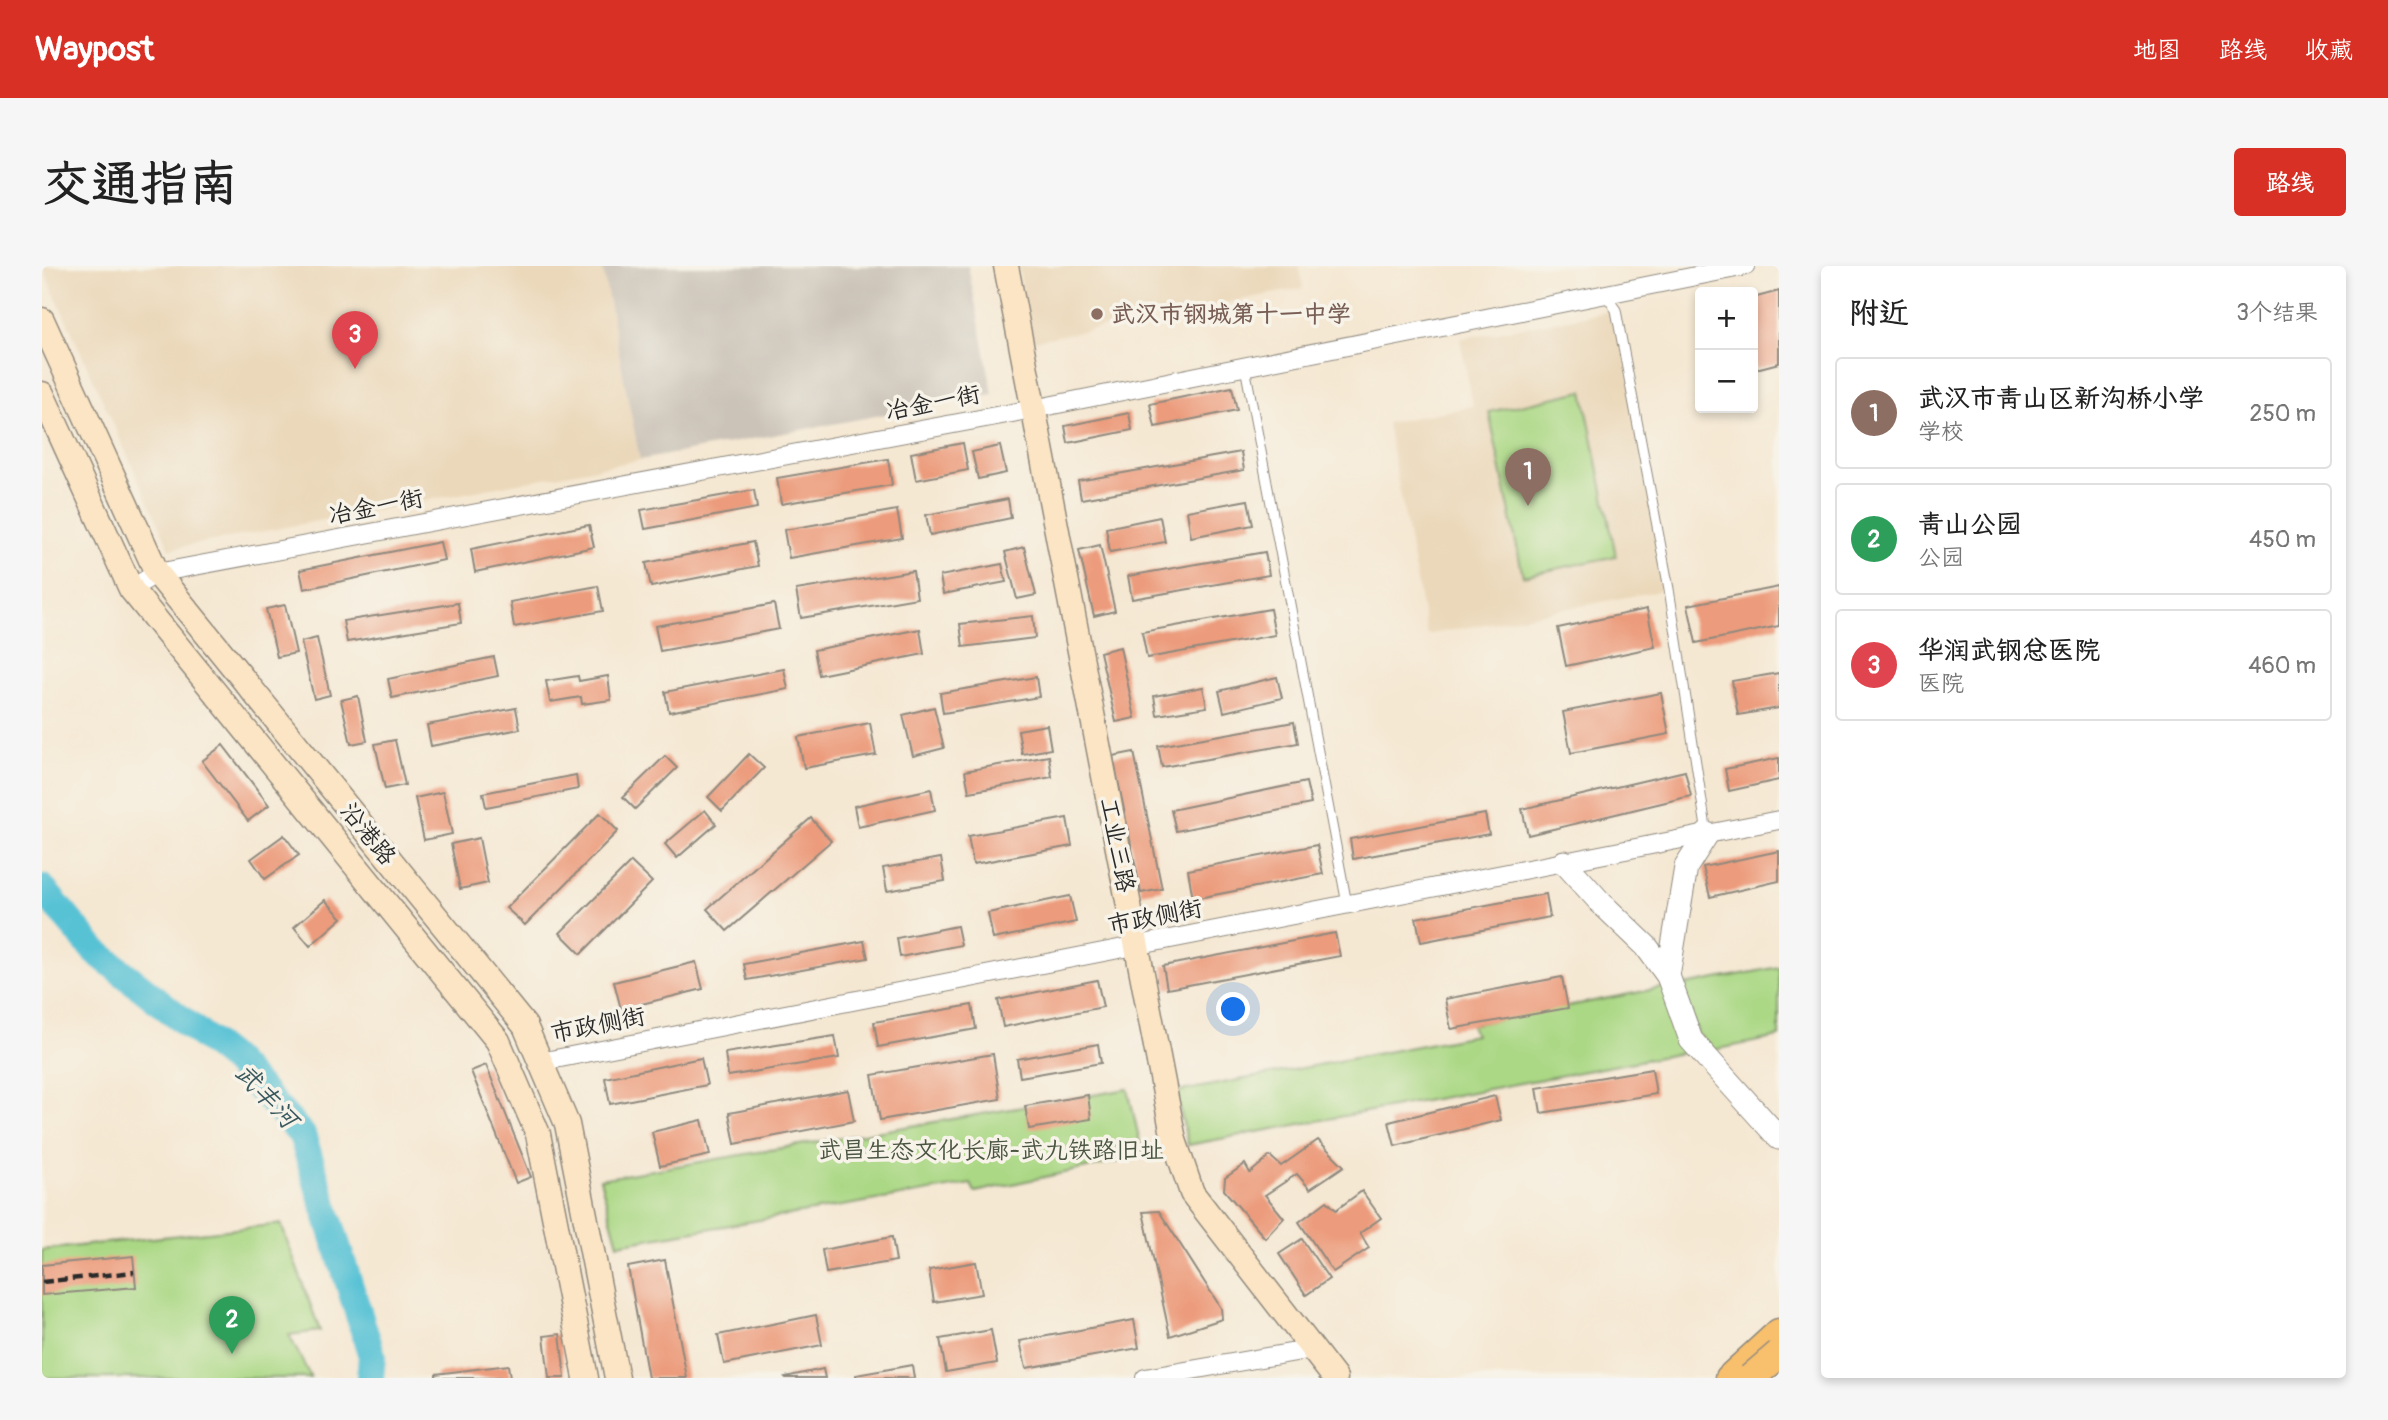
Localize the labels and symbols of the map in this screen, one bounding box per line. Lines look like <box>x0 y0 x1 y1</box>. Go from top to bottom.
place label: 武汉市钢城第十一中学 <box>1111 300 1351 329</box>
marker: 武汉市钢城第十一中学 <box>1089 306 1105 322</box>
pin: 3 <box>332 311 378 369</box>
street label: 冶金一街 <box>883 380 983 426</box>
pin: 1 <box>1505 448 1551 506</box>
street label: 冶金一街 <box>326 484 426 530</box>
street label: 工业三路 <box>1094 795 1140 895</box>
street label: 沿港路 <box>334 797 402 871</box>
street label: 市政侧街 <box>1105 894 1205 940</box>
your location <box>1216 992 1250 1026</box>
street label: 市政侧街 <box>548 1002 648 1048</box>
water label: 武丰河 <box>228 1057 307 1138</box>
park label: 武昌生态文化长廊-武九铁路旧址 <box>818 1136 1164 1165</box>
pin: 2 <box>209 1296 255 1354</box>

